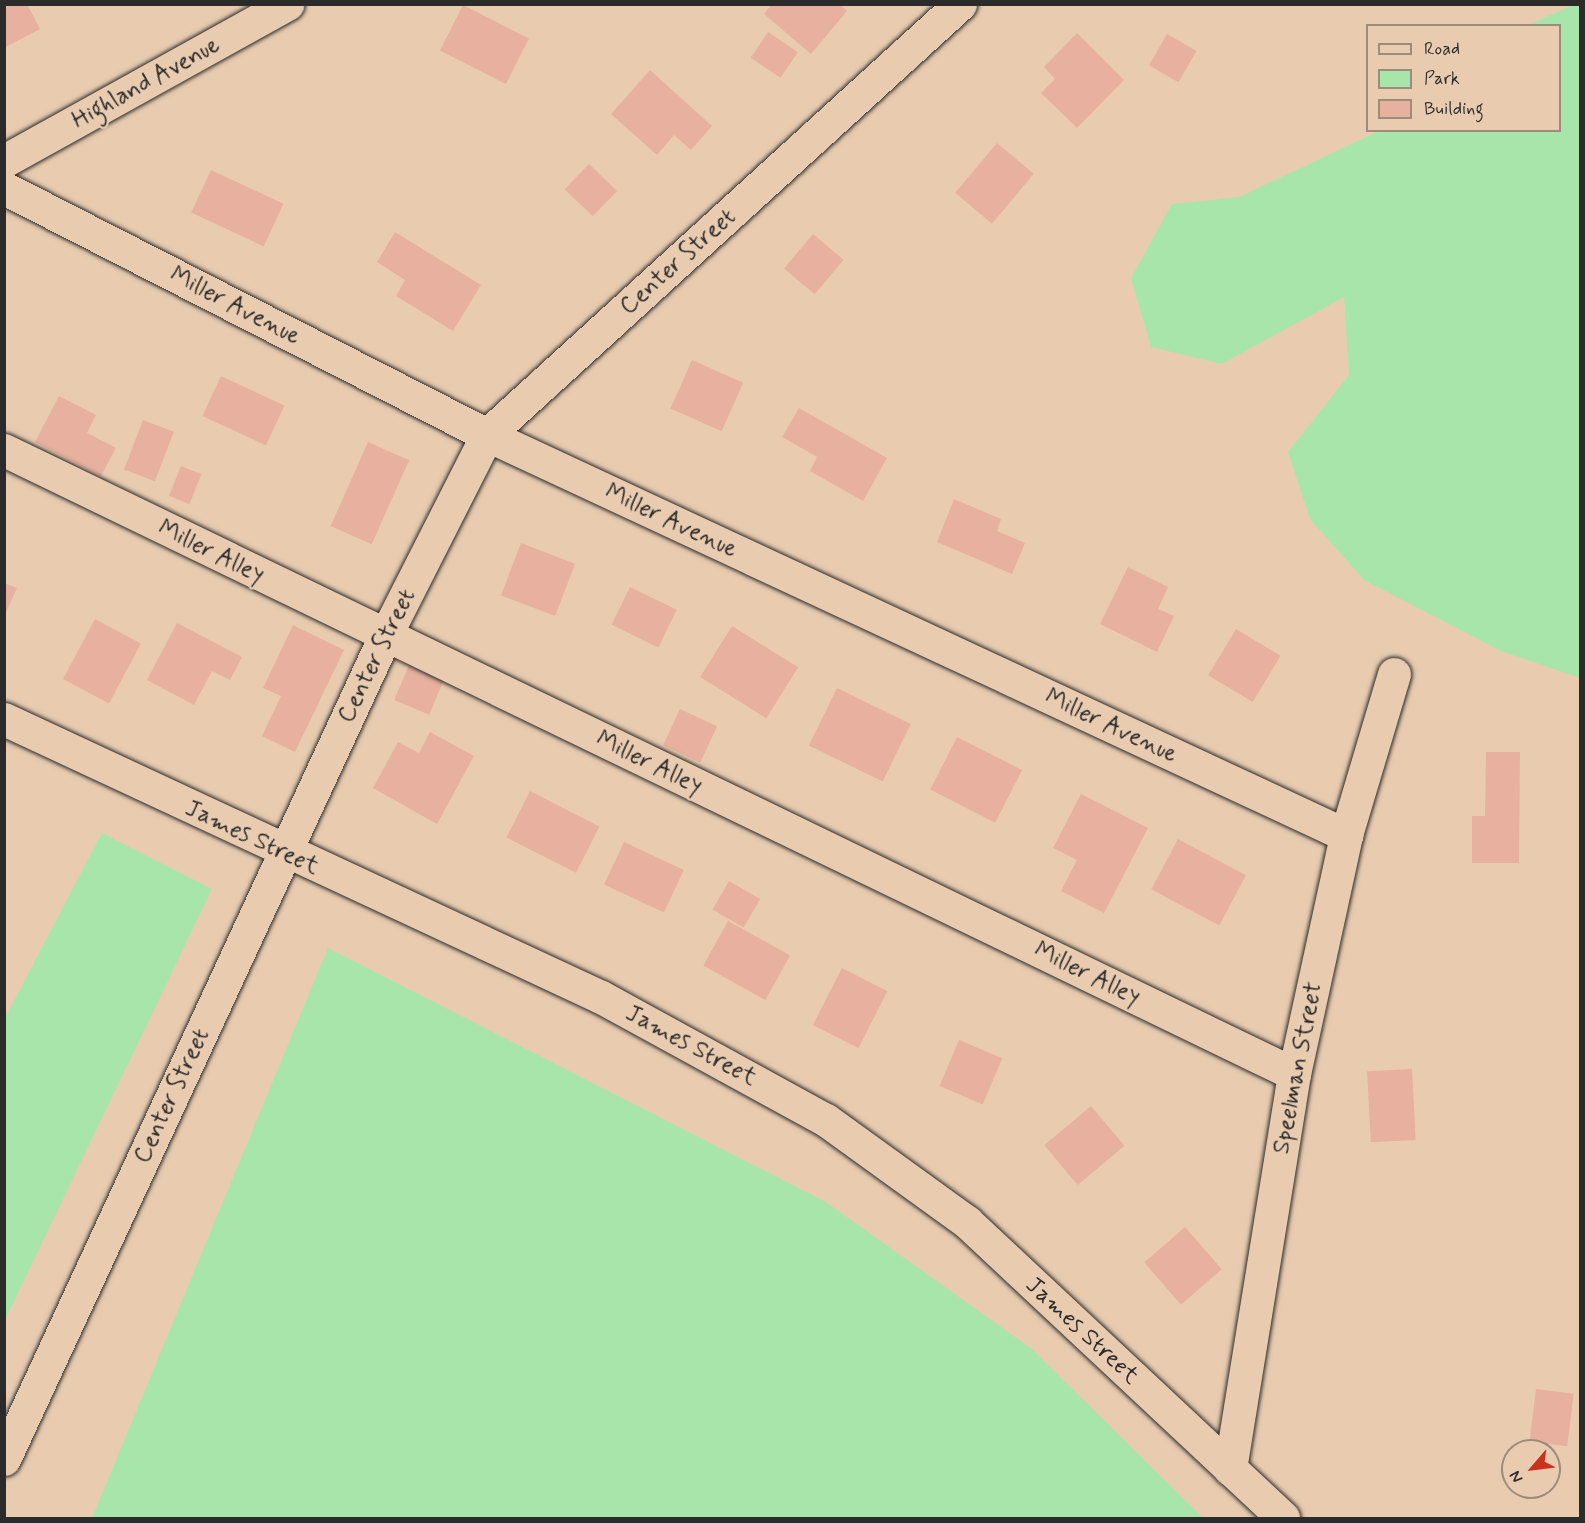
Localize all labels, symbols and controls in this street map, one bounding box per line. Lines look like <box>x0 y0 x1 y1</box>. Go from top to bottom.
legend <box>1366 24 1561 132</box>
street label: Highland Avenue <box>65 30 227 136</box>
text: Road <box>1424 37 1460 61</box>
text: Park <box>1424 67 1460 91</box>
text: Building <box>1424 97 1484 121</box>
street label: Center Street <box>613 201 743 323</box>
street label: Miller Avenue <box>166 261 304 351</box>
street label: Miller Avenue <box>601 478 741 564</box>
street label: Miller Alley <box>153 514 269 590</box>
street label: Center Street <box>331 582 423 730</box>
street label: Miller Avenue <box>1041 683 1181 769</box>
street label: Miller Alley <box>591 725 707 801</box>
street label: James Street <box>180 794 324 882</box>
street label: Miller Alley <box>1029 936 1145 1012</box>
street label: Speelman Street <box>1267 980 1329 1156</box>
street label: James Street <box>620 999 762 1093</box>
street label: Center Street <box>127 1022 217 1170</box>
street label: James Street <box>1019 1271 1145 1391</box>
north arrow <box>1501 1439 1561 1499</box>
text: N <box>1505 1467 1528 1486</box>

